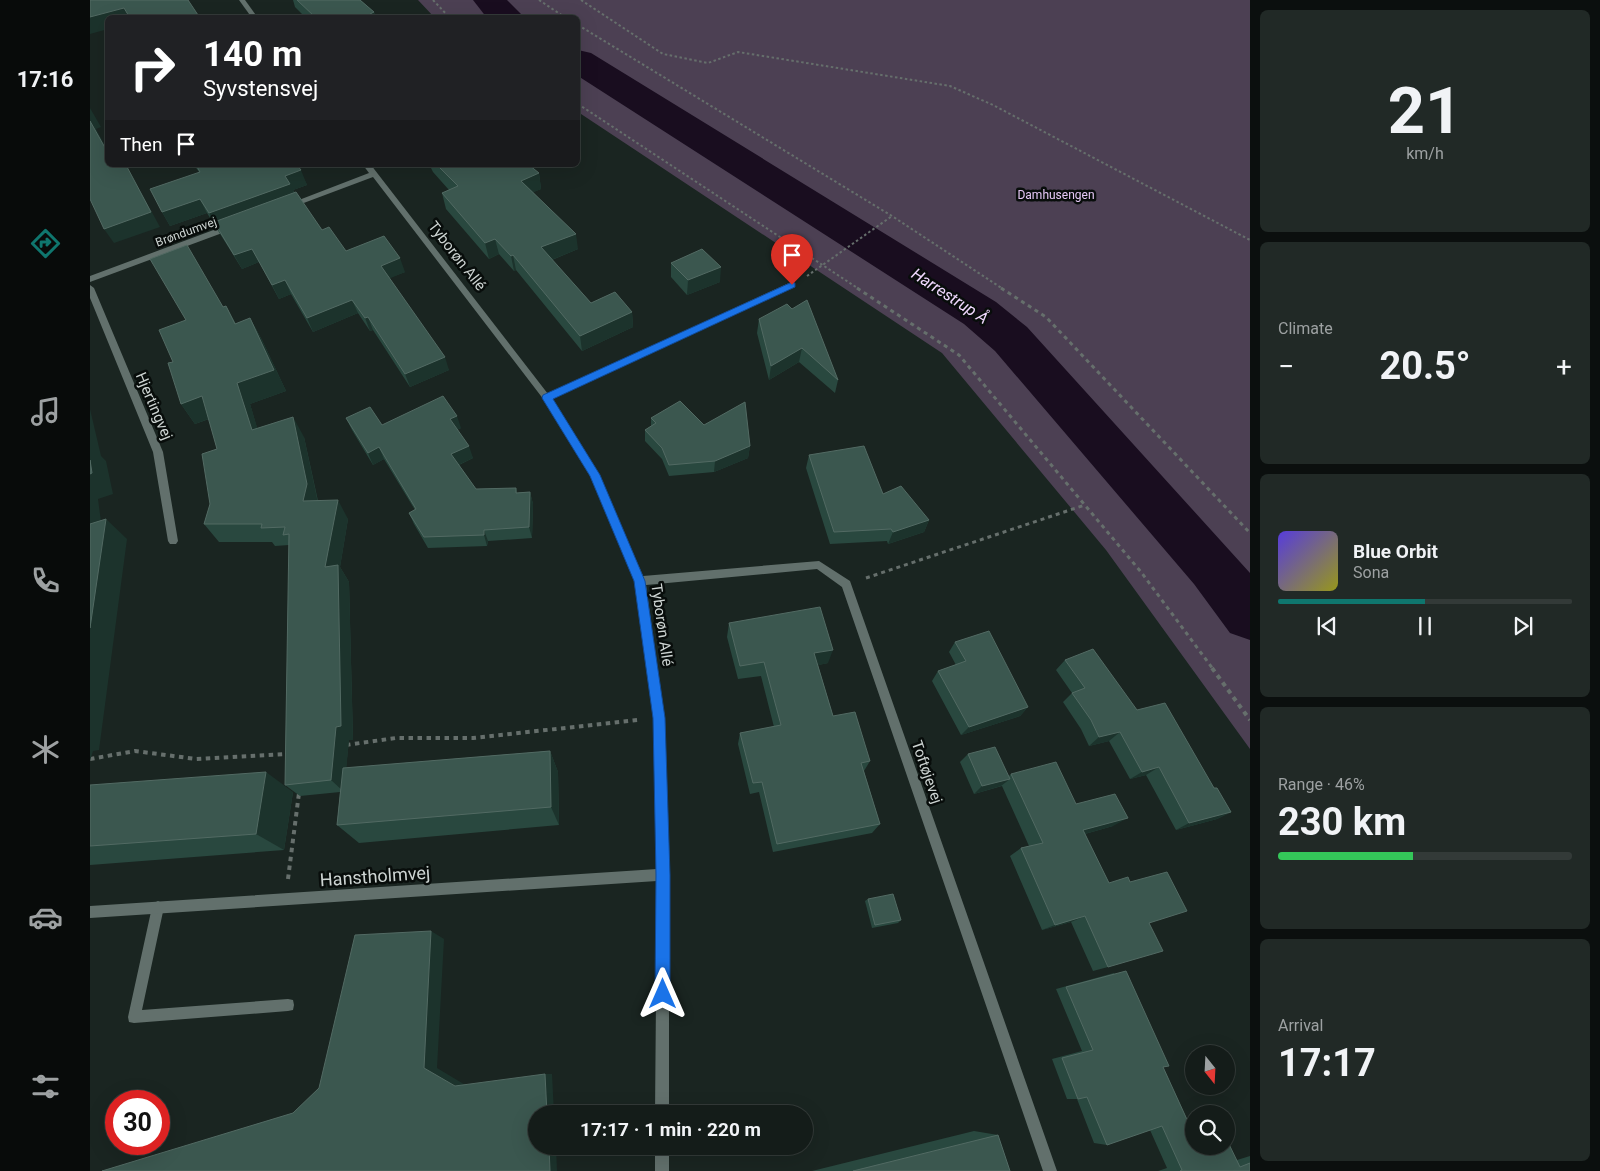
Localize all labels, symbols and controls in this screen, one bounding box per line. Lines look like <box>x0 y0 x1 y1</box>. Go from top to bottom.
text: 140 m <box>203 34 302 75</box>
icon: right <box>120 35 185 100</box>
text: 17:16 <box>17 67 73 92</box>
text: 21 <box>1388 73 1462 149</box>
text: Syvstensvej <box>203 76 318 101</box>
icon: arrive <box>172 130 200 158</box>
text: Then <box>120 133 162 156</box>
text: km/h <box>1406 144 1444 163</box>
park label: Damhusengen <box>1017 188 1095 202</box>
street label: Brøndumvej <box>154 214 219 249</box>
street label: Tyborøn Allé <box>424 218 490 294</box>
icon: directions <box>28 226 63 261</box>
pin <box>771 234 813 285</box>
icon: arrive <box>778 241 806 269</box>
water label: Harrestrup Å <box>908 263 993 328</box>
text: Climate <box>1278 319 1333 338</box>
text: 20.5° <box>1379 344 1471 388</box>
text: − <box>1278 350 1294 383</box>
text: + <box>1556 350 1572 383</box>
street label: Hjertingvej <box>132 369 176 443</box>
icon: music <box>28 394 63 429</box>
text: Blue Orbit <box>1353 540 1438 563</box>
icon: phone <box>28 563 63 598</box>
text: Sona <box>1353 563 1389 582</box>
street label: Tyborøn Allé <box>647 583 677 667</box>
icon: previous <box>1313 612 1341 640</box>
icon: pause <box>1411 612 1439 640</box>
icon: next <box>1509 612 1537 640</box>
icon: climate <box>28 732 63 767</box>
street label: Toftøjevej <box>908 738 946 806</box>
text: Range · 46% <box>1278 775 1365 794</box>
text: 230 km <box>1278 800 1406 844</box>
street label: Hanstholmvej <box>319 862 431 890</box>
icon: car <box>28 900 63 935</box>
position arrow <box>636 967 688 1019</box>
text: Arrival <box>1278 1016 1323 1035</box>
text: 17:17 <box>1278 1041 1376 1085</box>
north arrow <box>1185 1045 1235 1095</box>
map controls <box>1185 1045 1235 1155</box>
icon: filters <box>28 1069 63 1104</box>
speed limit sign: 30 <box>105 1090 170 1155</box>
button: search <box>1185 1105 1235 1155</box>
text: 17:17 · 1 min · 220 m <box>580 1118 761 1141</box>

